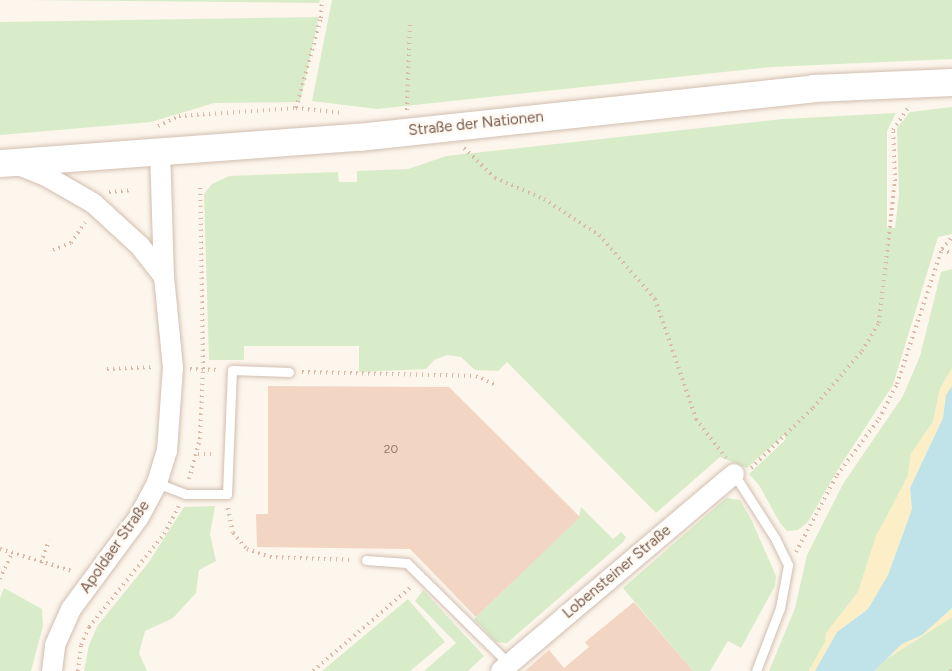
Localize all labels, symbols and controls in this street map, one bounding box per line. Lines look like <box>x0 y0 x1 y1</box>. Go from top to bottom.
street label: Straße der Nationen <box>408 108 544 140</box>
house number: 20 <box>384 443 398 457</box>
street label: Apoldaer Straße <box>76 497 154 597</box>
street label: Lobensteiner Straße <box>559 521 675 623</box>

